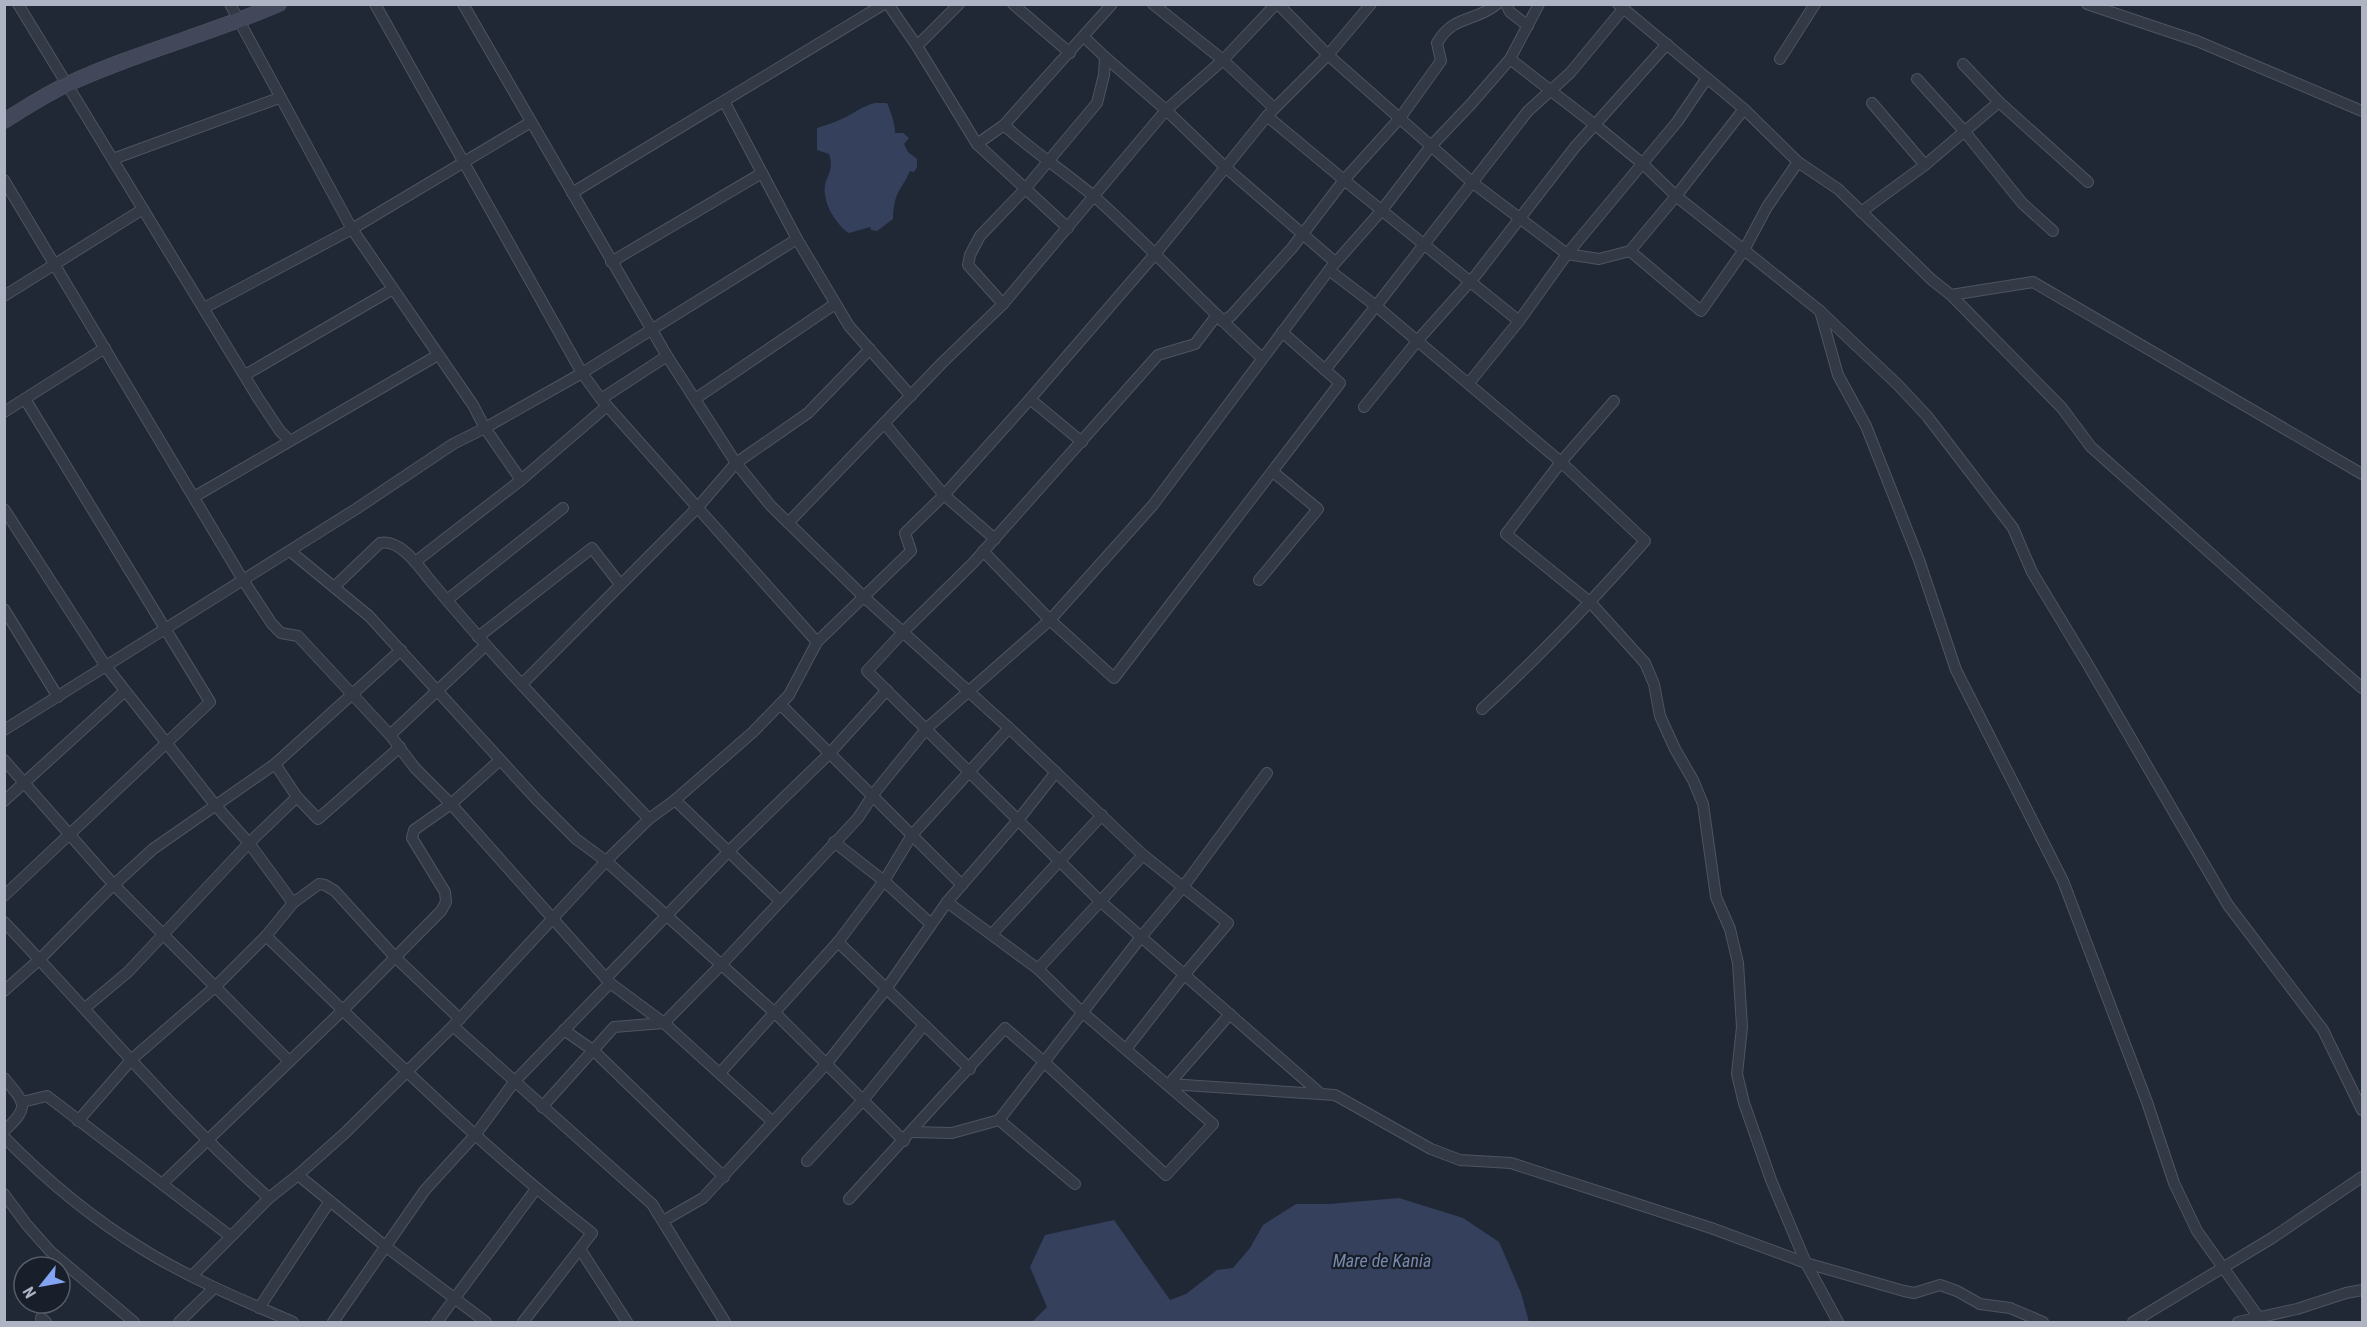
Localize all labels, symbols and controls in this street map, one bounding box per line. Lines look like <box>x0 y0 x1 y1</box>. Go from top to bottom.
water label: Mare de Kania <box>1333 1250 1431 1271</box>
north arrow <box>12 1255 72 1315</box>
text: N <box>19 1283 40 1302</box>

